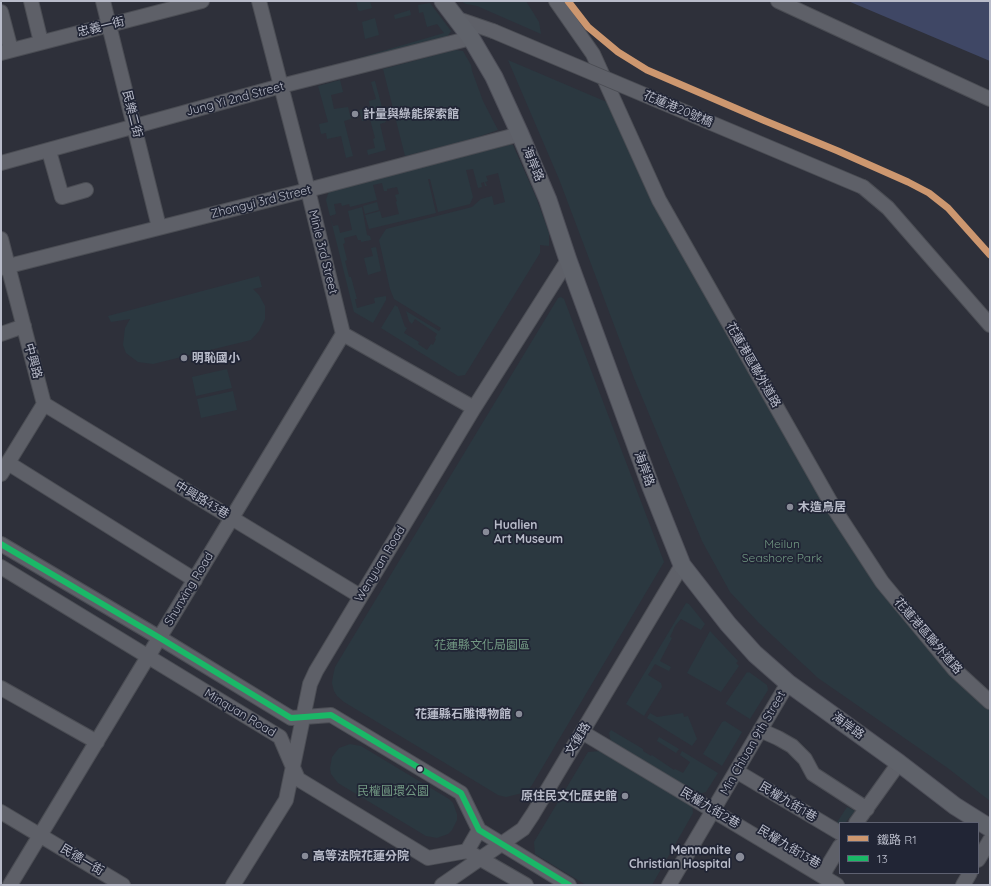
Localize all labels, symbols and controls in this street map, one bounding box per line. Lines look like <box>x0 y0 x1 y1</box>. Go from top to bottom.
street label: 忠義一街 <box>76 14 126 40</box>
street label: Jung Yi 2nd Street <box>184 79 286 119</box>
street label: 花蓮港20號橋 <box>641 88 715 130</box>
street label: 民樂二街 <box>119 89 145 139</box>
place label: 計量與綠能探索館 <box>363 107 459 121</box>
marker: 計量與綠能探索館 <box>350 109 360 119</box>
street label: 海岸路 <box>519 145 547 183</box>
street label: Zhongyi 3rd Street <box>209 183 313 221</box>
street label: Minle 3rd Street <box>306 208 340 296</box>
street label: 花蓮港區聯外道路 <box>723 320 783 410</box>
street label: 中興路 <box>21 342 45 380</box>
place label: 明恥國小 <box>192 351 240 365</box>
marker: 明恥國小 <box>179 353 189 363</box>
street label: 海岸路 <box>631 450 657 488</box>
street label: 中興路43巷 <box>172 478 232 522</box>
place label: 木造鳥居 <box>798 500 846 514</box>
marker: 木造鳥居 <box>785 502 795 512</box>
place label: Hualien Art Museum <box>494 518 563 546</box>
street label: Wenyuan Road <box>352 523 408 605</box>
marker: Hualien Art Museum <box>481 527 491 537</box>
park label: Meilun Seashore Park <box>742 537 822 565</box>
street label: Shunxing Road <box>161 550 217 628</box>
street label: 花蓮港區聯外道路 <box>891 595 965 677</box>
park label: 花蓮縣文化局園區 <box>434 638 530 652</box>
street label: Minquan Road <box>202 686 278 740</box>
street label: Min Chiuan 9th Street <box>717 688 789 798</box>
place label: 花蓮縣石雕博物館 <box>415 707 511 721</box>
marker: 花蓮縣石雕博物館 <box>514 709 524 719</box>
street label: 海岸路 <box>829 710 867 742</box>
street label: 文復路 <box>563 720 593 758</box>
unlabelled marker <box>415 764 425 774</box>
street label: 民權九街1巷 <box>757 779 819 825</box>
park label: 民權圓環公園 <box>357 784 429 798</box>
street label: 民權九街2巷 <box>678 785 742 831</box>
place label: 原住民文化歷史館 <box>521 789 617 803</box>
marker: 原住民文化歷史館 <box>620 791 630 801</box>
legend <box>839 822 979 874</box>
street label: 民權九街13巷 <box>755 823 823 871</box>
text: 鐵路 R1 <box>877 832 917 847</box>
street label: 民德一街 <box>58 841 106 879</box>
place label: Mennonite Christian Hospital <box>629 843 731 871</box>
place label: 高等法院花蓮分院 <box>313 849 409 863</box>
marker: 高等法院花蓮分院 <box>300 851 310 861</box>
marker: Mennonite Christian Hospital <box>734 851 746 863</box>
text: 13 <box>877 851 888 866</box>

